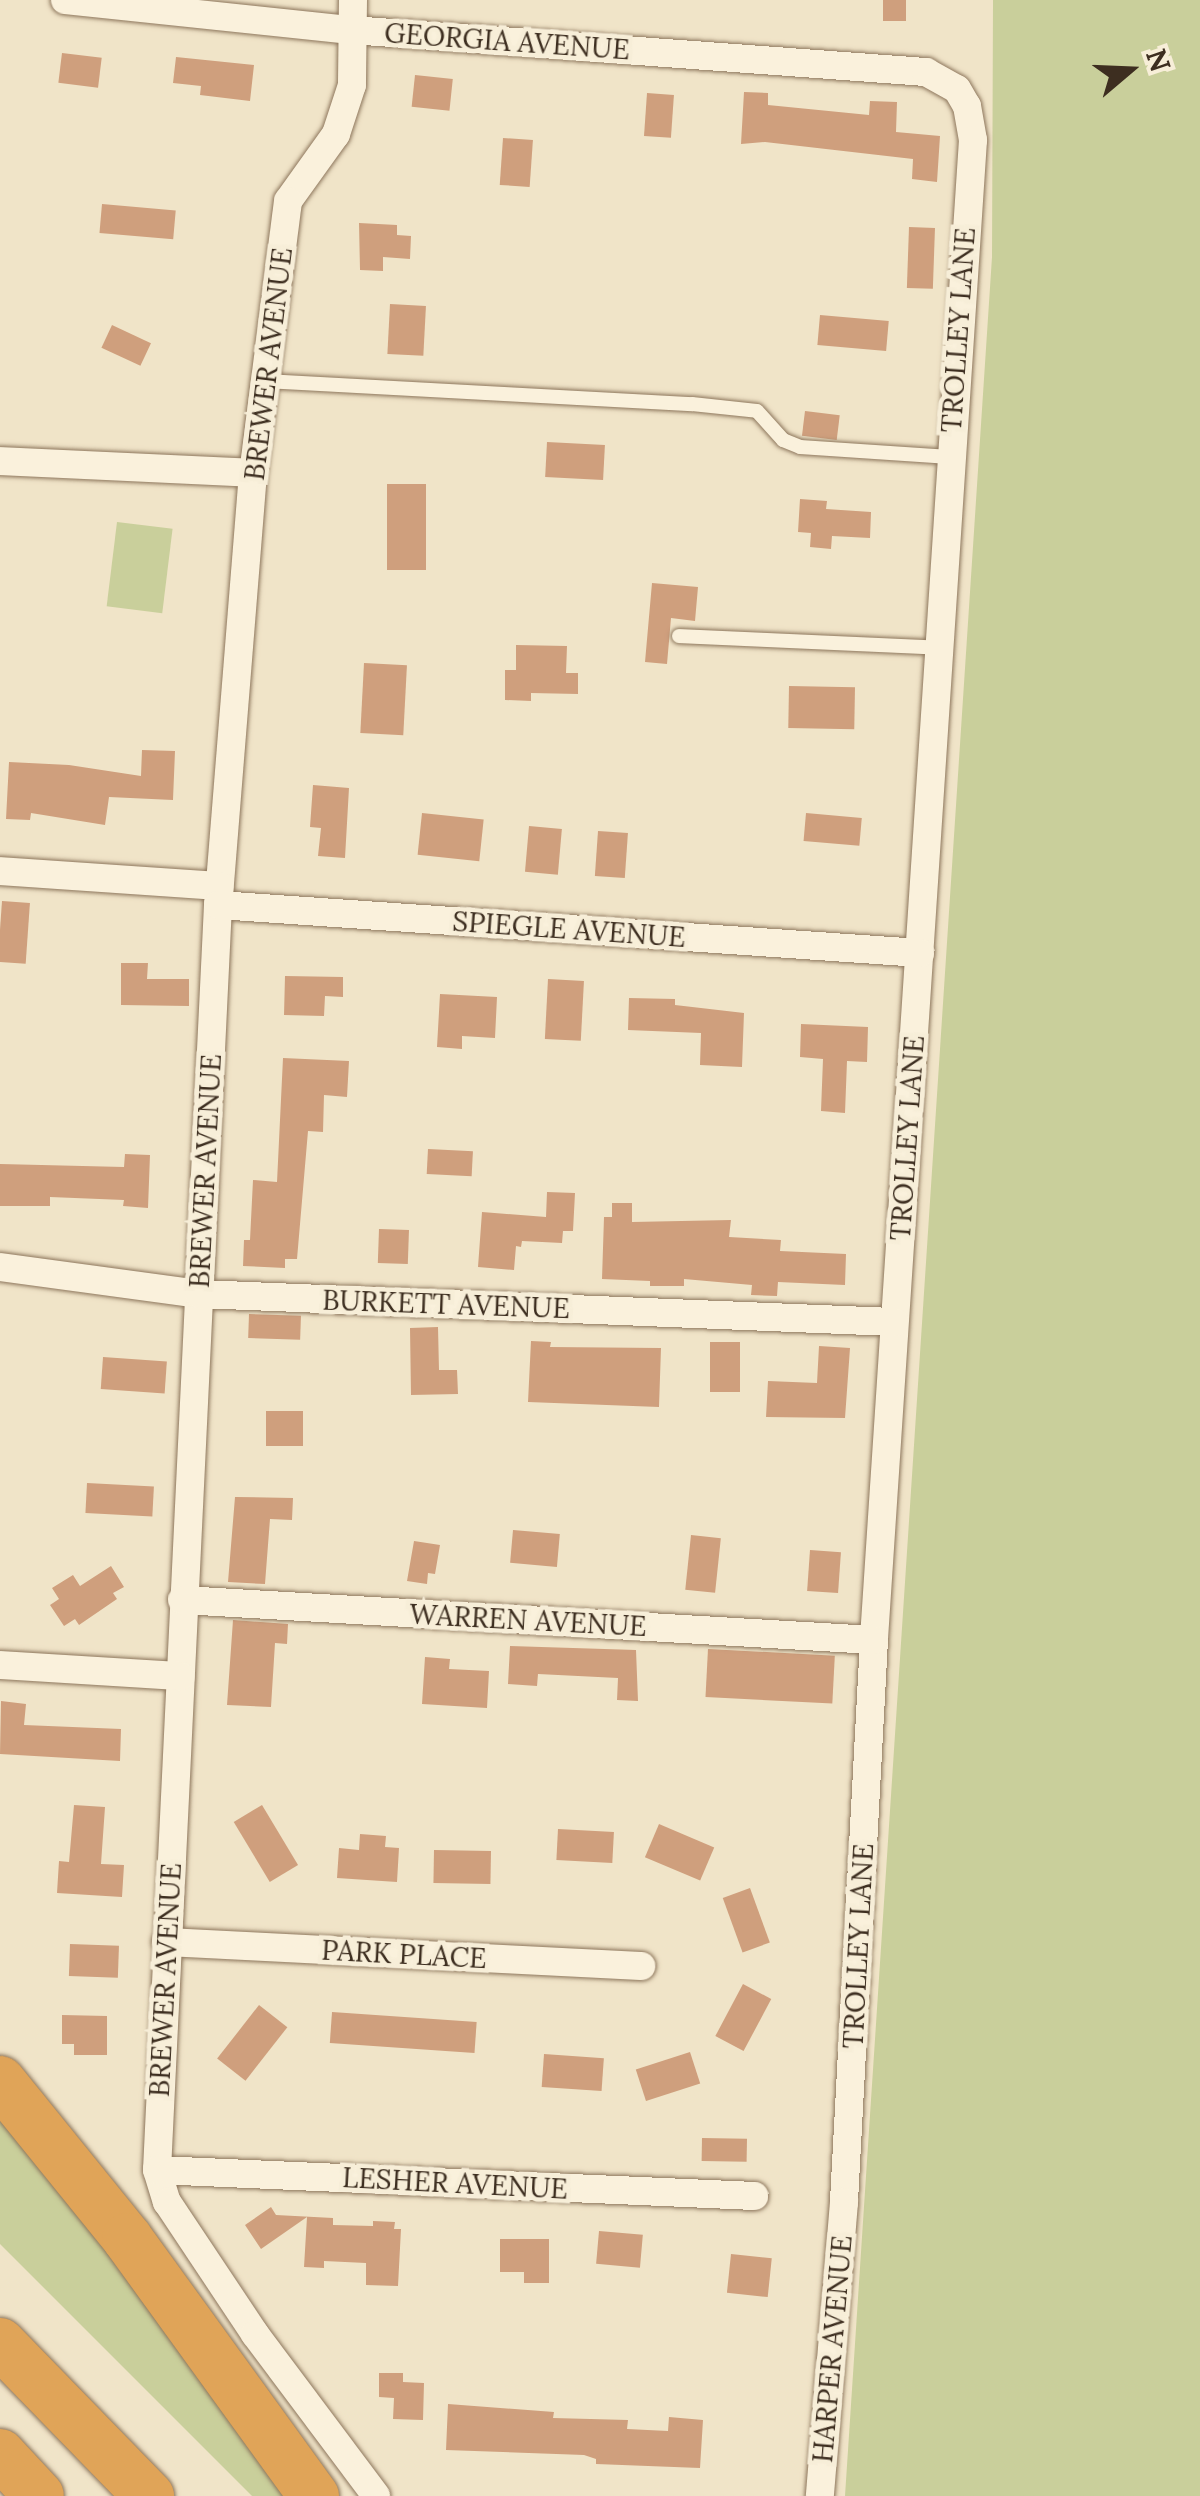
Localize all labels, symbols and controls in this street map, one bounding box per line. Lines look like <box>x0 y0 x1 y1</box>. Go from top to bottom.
street label: GEORGIA AVENUE <box>383 16 631 66</box>
north arrow <box>1080 20 1180 120</box>
text: N <box>1138 44 1179 76</box>
street label: TROLLEY LANE <box>934 226 982 434</box>
street label: BREWER AVENUE <box>237 246 299 482</box>
street label: SPIEGLE AVENUE <box>451 904 687 954</box>
street label: TROLLEY LANE <box>883 1034 931 1242</box>
street label: BREWER AVENUE <box>182 1053 228 1289</box>
street label: BURKETT AVENUE <box>322 1283 570 1325</box>
street label: WARREN AVENUE <box>409 1597 647 1643</box>
street label: TROLLEY LANE <box>836 1843 880 2049</box>
street label: BREWER AVENUE <box>142 1862 188 2098</box>
street label: PARK PLACE <box>320 1933 488 1975</box>
street label: LESHER AVENUE <box>341 2160 569 2206</box>
street label: HARPER AVENUE <box>805 2234 859 2464</box>

